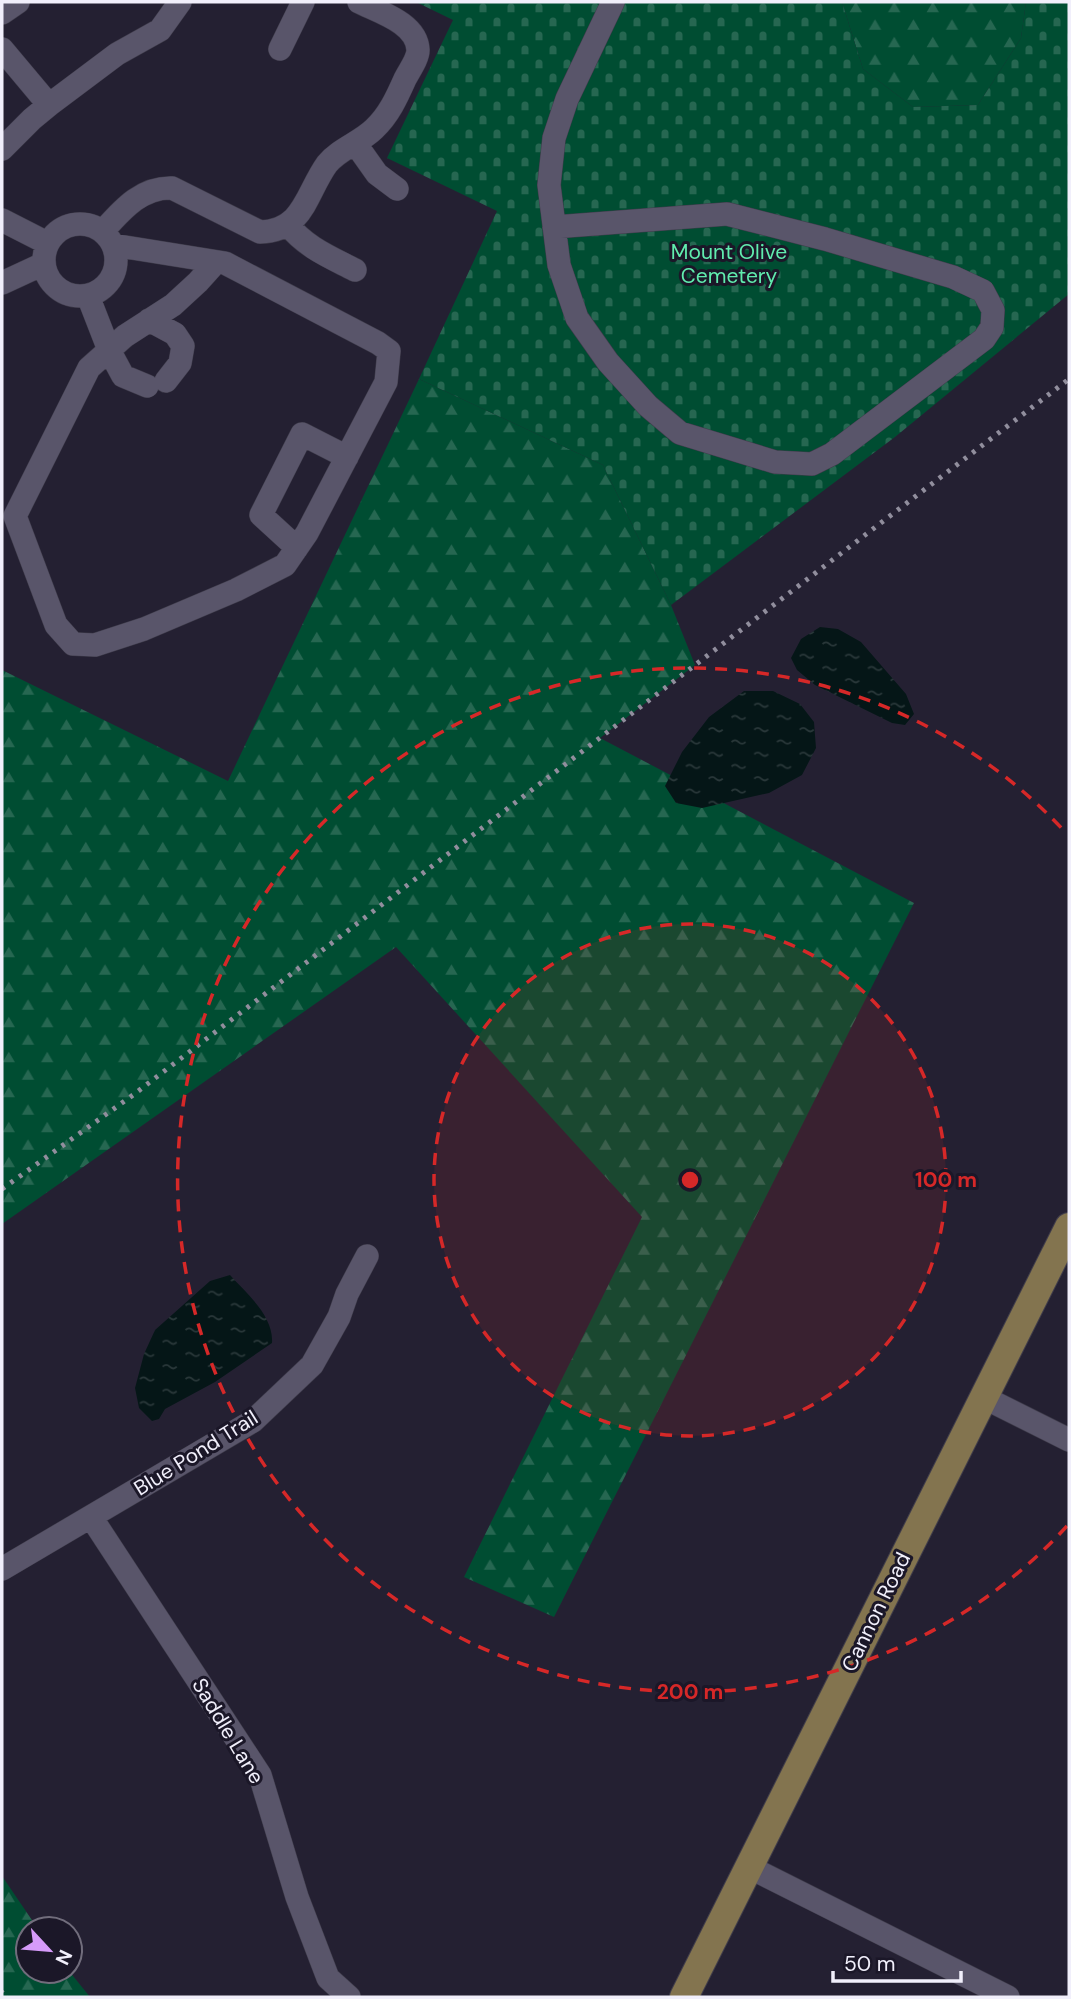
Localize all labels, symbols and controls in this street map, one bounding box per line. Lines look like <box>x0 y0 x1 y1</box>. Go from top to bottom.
park label: Mount Olive Cemetery <box>671 238 787 290</box>
text: 100 m <box>915 1166 977 1194</box>
centre of rings <box>678 1168 702 1192</box>
street label: Blue Pond Trail <box>129 1404 263 1502</box>
street label: Cannon Road <box>835 1548 917 1676</box>
street label: Saddle Lane <box>185 1673 271 1789</box>
text: 200 m <box>657 1678 723 1706</box>
north arrow <box>14 1915 84 1985</box>
scale bar <box>833 1940 961 1984</box>
text: N <box>50 1946 78 1969</box>
text: 50 m <box>844 1950 895 1978</box>

